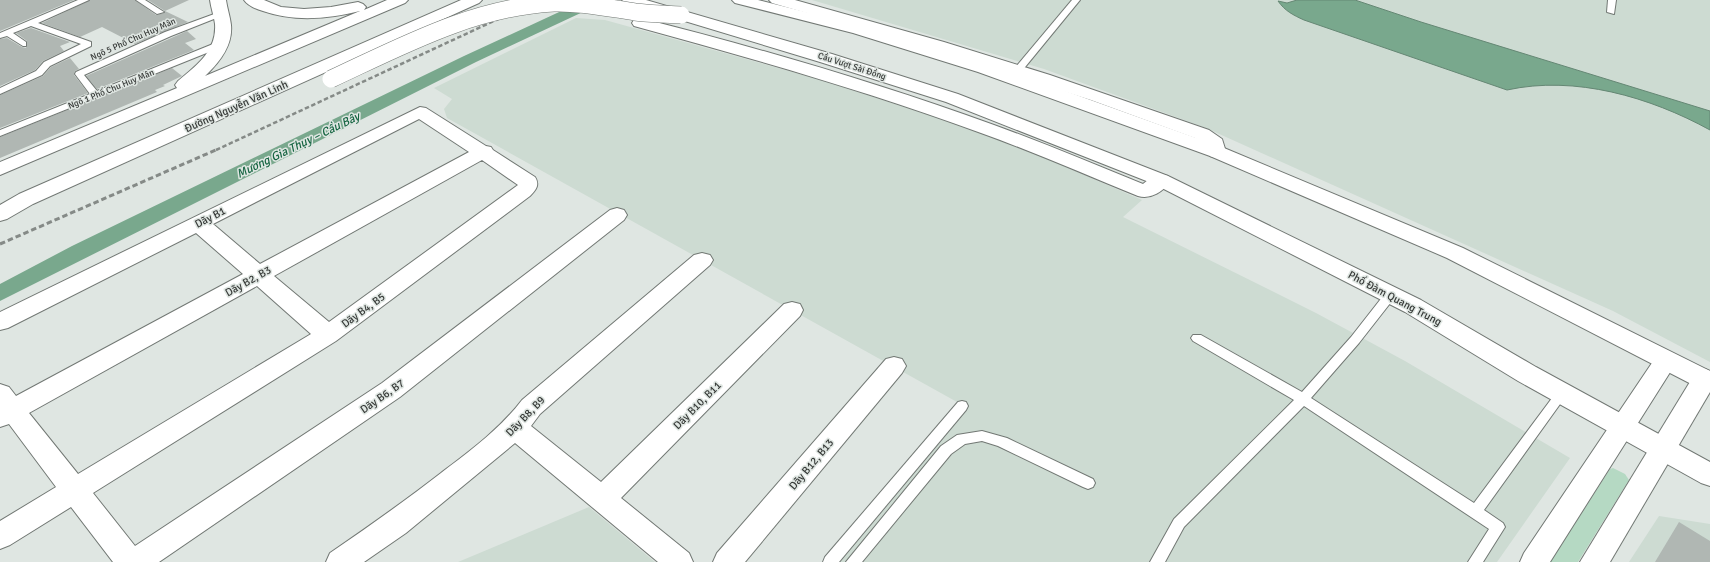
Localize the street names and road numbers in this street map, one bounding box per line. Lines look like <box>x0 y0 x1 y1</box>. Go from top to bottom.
street label: Ngõ 5 Phố Chu Huy Mân <box>88 15 178 63</box>
street label: Cầu Vượt Sài Đồng <box>816 49 888 83</box>
street label: Ngõ 1 Phố Chu Huy Mân <box>66 66 156 112</box>
street label: Đường Nguyễn Văn Linh <box>182 77 290 135</box>
street label: Dãy B1 <box>193 204 228 231</box>
street label: Dãy B2, B3 <box>223 263 274 299</box>
street label: Phố Đàm Quang Trung <box>1346 267 1444 329</box>
street label: Dãy B4, B5 <box>339 290 388 331</box>
street label: Dãy B6, B7 <box>358 377 407 416</box>
street label: Dãy B10, B11 <box>671 379 724 432</box>
street label: Dãy B8, B9 <box>503 394 548 439</box>
street label: Dãy B12, B13 <box>786 436 836 492</box>

